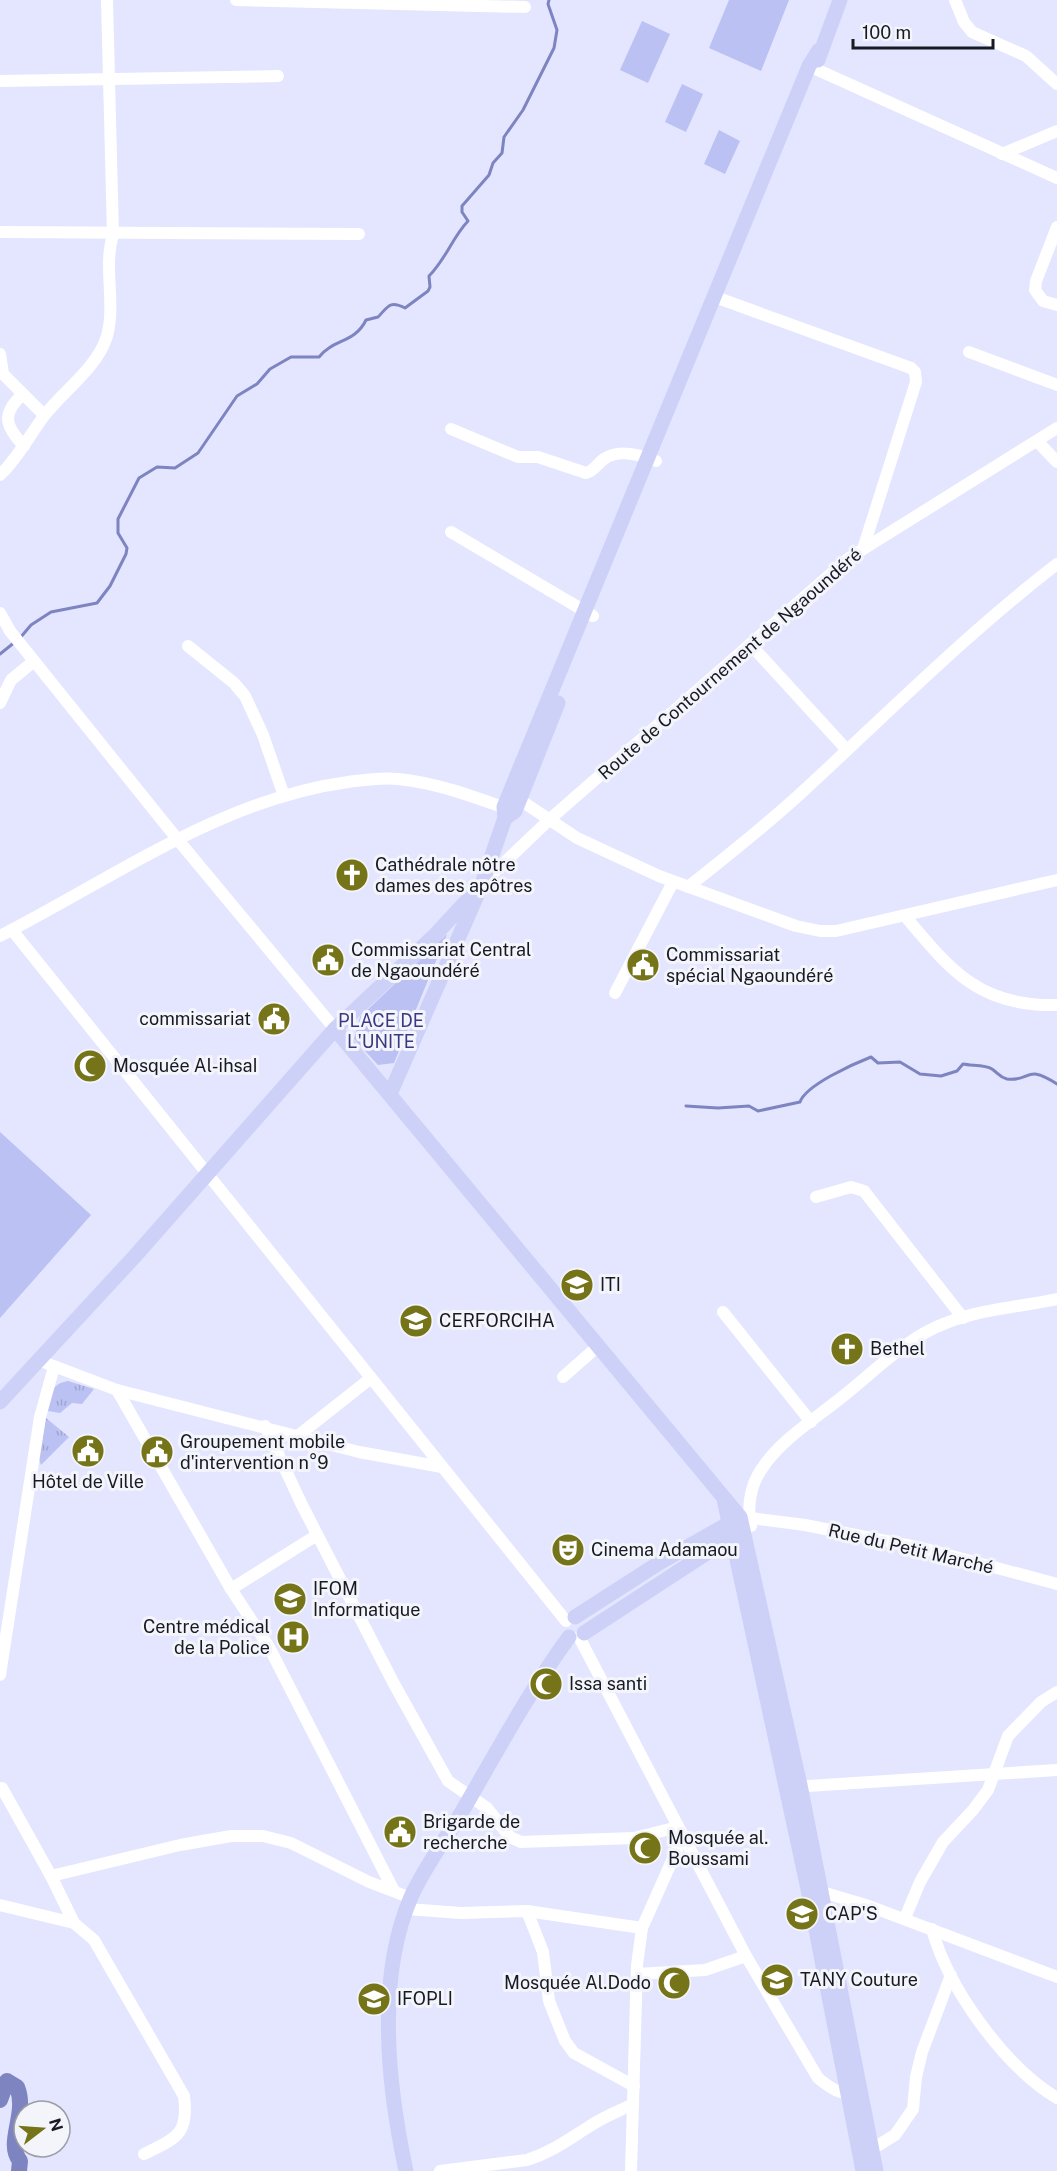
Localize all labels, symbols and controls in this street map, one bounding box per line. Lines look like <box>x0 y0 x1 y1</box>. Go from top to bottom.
scale bar <box>853 12 992 50</box>
text: 100 m <box>862 22 911 43</box>
street label: Route de Contournement de Ngaoundéré <box>594 544 866 784</box>
place label: Cathédrale nôtre dames des apôtres <box>375 854 532 896</box>
church icon: Cathédrale nôtre dames des apôtres <box>334 857 370 893</box>
place label: Commissariat Central de Ngaoundéré <box>351 939 531 981</box>
public building icon: Commissariat Central de Ngaoundéré <box>310 942 346 978</box>
place label: Commissariat spécial Ngaoundéré <box>666 944 833 986</box>
public building icon: Commissariat spécial Ngaoundéré <box>625 947 661 983</box>
public building icon: commissariat <box>256 1001 292 1037</box>
place label: commissariat <box>139 1008 251 1029</box>
park label: PLACE DE L'UNITE <box>338 1010 424 1052</box>
mosque icon: Mosquée Al-ihsaI <box>72 1048 108 1084</box>
place label: Mosquée Al-ihsaI <box>113 1055 258 1076</box>
school or university icon: ITI <box>559 1267 595 1303</box>
place label: ITI <box>600 1274 621 1295</box>
school or university icon: CERFORCIHA <box>398 1303 434 1339</box>
place label: CERFORCIHA <box>439 1310 555 1331</box>
church icon: Bethel <box>829 1331 865 1367</box>
place label: Bethel <box>870 1338 925 1359</box>
place label: Groupement mobile d'intervention n°9 <box>180 1431 345 1473</box>
public building icon: Hôtel de Ville <box>70 1433 106 1469</box>
public building icon: Groupement mobile d'intervention n°9 <box>139 1434 175 1470</box>
place label: Hôtel de Ville <box>32 1471 144 1492</box>
street label: Rue du Petit Marché <box>826 1519 996 1578</box>
theatre icon: Cinema Adamaou <box>550 1532 586 1568</box>
place label: Cinema Adamaou <box>591 1539 738 1560</box>
place label: IFOM Informatique <box>313 1578 420 1620</box>
school or university icon: IFOM Informatique <box>272 1581 308 1617</box>
place label: Centre médical de la Police <box>143 1616 270 1658</box>
hospital icon: Centre médical de la Police <box>275 1619 311 1655</box>
mosque icon: Issa santi <box>528 1666 564 1702</box>
place label: Issa santi <box>569 1673 647 1694</box>
place label: Brigarde de recherche <box>423 1811 520 1853</box>
public building icon: Brigarde de recherche <box>382 1814 418 1850</box>
place label: Mosquée al. Boussami <box>668 1827 768 1869</box>
mosque icon: Mosquée al. Boussami <box>627 1830 663 1866</box>
school or university icon: CAP'S <box>784 1896 820 1932</box>
place label: CAP'S <box>825 1903 878 1924</box>
school or university icon: TANY Couture <box>759 1962 795 1998</box>
mosque icon: Mosquée Al.Dodo <box>656 1965 692 2001</box>
place label: TANY Couture <box>800 1969 918 1990</box>
place label: Mosquée Al.Dodo <box>504 1972 651 1993</box>
school or university icon: IFOPLI <box>356 1981 392 2017</box>
place label: IFOPLI <box>397 1988 453 2009</box>
north arrow <box>12 2099 72 2159</box>
text: N <box>45 2116 67 2134</box>

